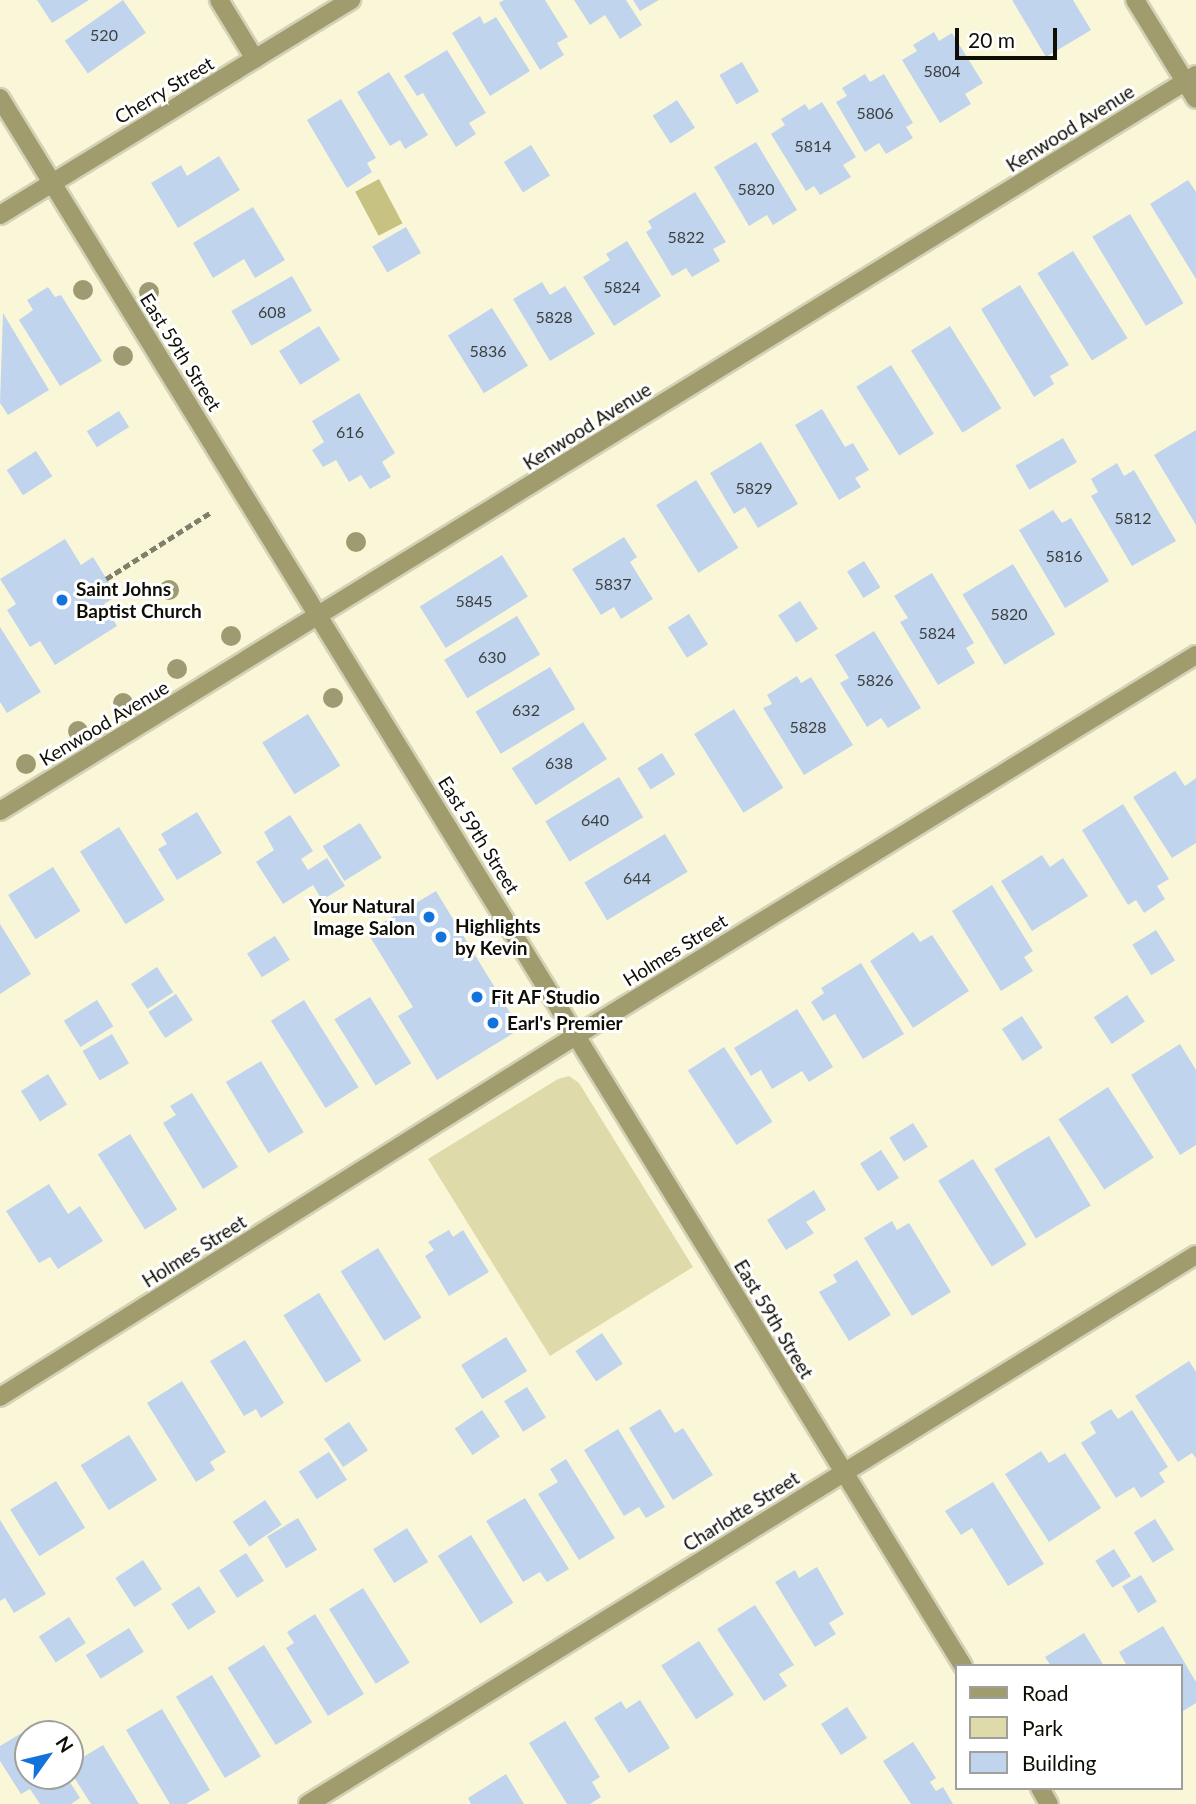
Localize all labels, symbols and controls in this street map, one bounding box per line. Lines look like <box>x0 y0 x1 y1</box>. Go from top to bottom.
scale bar <box>958 14 1060 58</box>
house number: 520 <box>90 25 118 45</box>
text: 20 m <box>968 27 1015 52</box>
street label: Cherry Street <box>110 51 218 129</box>
house number: 5804 <box>923 61 961 81</box>
street label: Kenwood Avenue <box>1002 79 1138 177</box>
house number: 5806 <box>856 103 894 123</box>
house number: 5814 <box>794 136 832 156</box>
house number: 5820 <box>737 179 775 199</box>
house number: 5822 <box>667 227 705 247</box>
house number: 5824 <box>603 277 641 297</box>
street label: East 59th Street <box>136 289 226 415</box>
house number: 608 <box>258 302 286 322</box>
house number: 5828 <box>535 307 573 327</box>
house number: 5836 <box>469 341 507 361</box>
street label: Kenwood Avenue <box>519 377 655 475</box>
house number: 616 <box>336 422 364 442</box>
house number: 5829 <box>735 478 773 498</box>
house number: 5812 <box>1114 508 1152 528</box>
house number: 5816 <box>1045 546 1083 566</box>
house number: 5837 <box>594 574 632 594</box>
place label: Saint Johns Baptist Church <box>76 578 202 622</box>
house number: 5845 <box>455 591 493 611</box>
marker: Saint Johns Baptist Church <box>54 592 70 608</box>
house number: 5820 <box>990 604 1028 624</box>
house number: 5824 <box>918 623 956 643</box>
house number: 630 <box>478 647 506 667</box>
house number: 5826 <box>856 670 894 690</box>
street label: Kenwood Avenue <box>35 675 173 771</box>
house number: 632 <box>512 700 540 720</box>
house number: 5828 <box>789 717 827 737</box>
house number: 638 <box>545 753 573 773</box>
street label: East 59th Street <box>434 772 524 898</box>
house number: 640 <box>581 810 609 830</box>
house number: 644 <box>623 868 651 888</box>
place label: Your Natural Image Salon <box>308 895 415 939</box>
marker: Your Natural Image Salon <box>421 909 437 925</box>
street label: Holmes Street <box>619 909 731 991</box>
place label: Highlights by Kevin <box>455 915 541 959</box>
marker: Highlights by Kevin <box>433 929 449 945</box>
place label: Fit AF Studio <box>491 986 601 1008</box>
marker: Fit AF Studio <box>469 989 485 1005</box>
place label: Earl's Premier <box>507 1012 623 1034</box>
marker: Earl's Premier <box>485 1015 501 1031</box>
street label: Holmes Street <box>138 1210 250 1292</box>
street label: East 59th Street <box>730 1255 818 1383</box>
street label: Charlotte Street <box>679 1466 803 1556</box>
legend <box>954 1664 1182 1790</box>
text: Road <box>1022 1680 1069 1705</box>
text: Park <box>1022 1715 1063 1740</box>
north arrow <box>14 1720 84 1790</box>
text: N <box>52 1732 79 1757</box>
text: Building <box>1022 1750 1097 1775</box>

